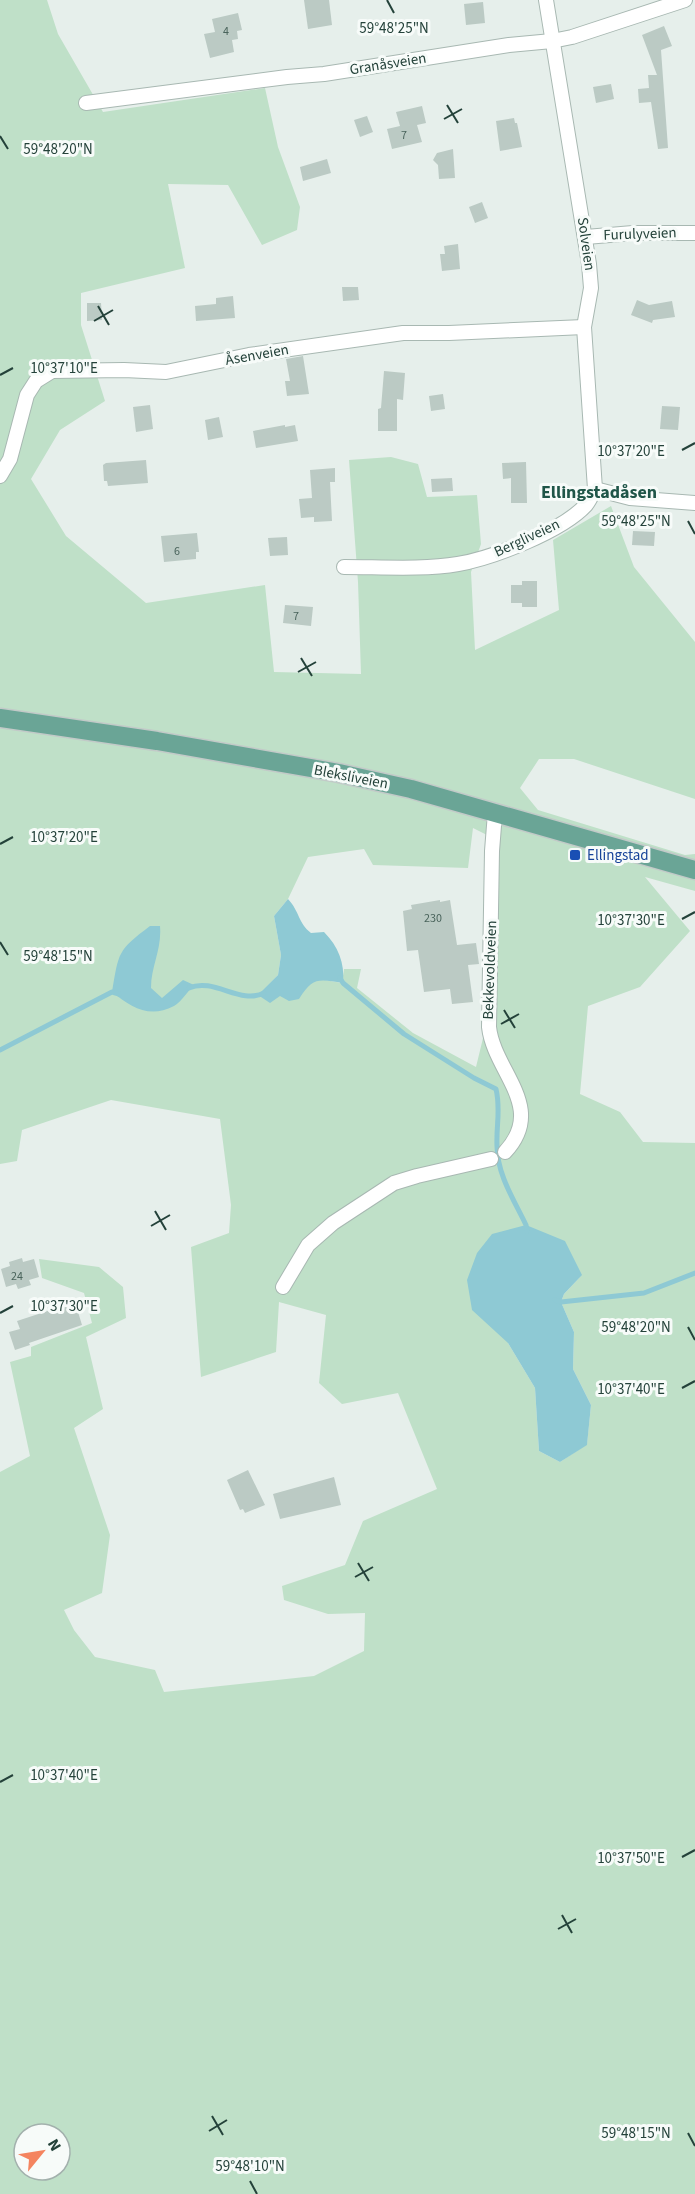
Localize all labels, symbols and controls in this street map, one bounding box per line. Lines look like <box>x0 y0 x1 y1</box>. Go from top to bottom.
text: 59°48'25"N <box>359 18 429 39</box>
house number: 4 <box>223 23 229 40</box>
street label: Granåsveien <box>348 48 428 80</box>
house number: 7 <box>401 127 407 144</box>
text: 59°48'20"N <box>23 139 93 160</box>
street label: Solveien <box>572 216 600 272</box>
street label: Furulyveien <box>603 222 677 246</box>
street label: Åsenveien <box>224 339 290 371</box>
text: 10°37'10"E <box>30 358 98 379</box>
text: 10°37'20"E <box>597 441 665 462</box>
district label: Ellingstadåsen <box>541 480 657 505</box>
text: 59°48'25"N <box>601 511 671 532</box>
street label: Bergliveien <box>491 514 563 562</box>
house number: 6 <box>174 543 180 560</box>
house number: 7 <box>293 608 299 625</box>
street label: Bleksliveien <box>312 760 390 794</box>
text: 10°37'20"E <box>30 827 98 848</box>
place label: Ellingstad <box>587 845 649 866</box>
marker: Ellingstad <box>568 848 582 862</box>
house number: 230 <box>424 910 442 927</box>
text: 10°37'30"E <box>597 910 665 931</box>
street label: Bekkevoldveien <box>478 920 502 1020</box>
text: 59°48'15"N <box>23 946 93 967</box>
house number: 24 <box>11 1268 23 1285</box>
text: 10°37'30"E <box>30 1296 98 1317</box>
text: 59°48'20"N <box>601 1317 671 1338</box>
text: 10°37'40"E <box>597 1379 665 1400</box>
text: 10°37'40"E <box>30 1765 98 1786</box>
text: 10°37'50"E <box>597 1848 665 1869</box>
north arrow <box>12 2122 72 2182</box>
text: 59°48'15"N <box>601 2123 671 2144</box>
text: N <box>42 2135 66 2155</box>
text: 59°48'10"N <box>215 2156 285 2177</box>

